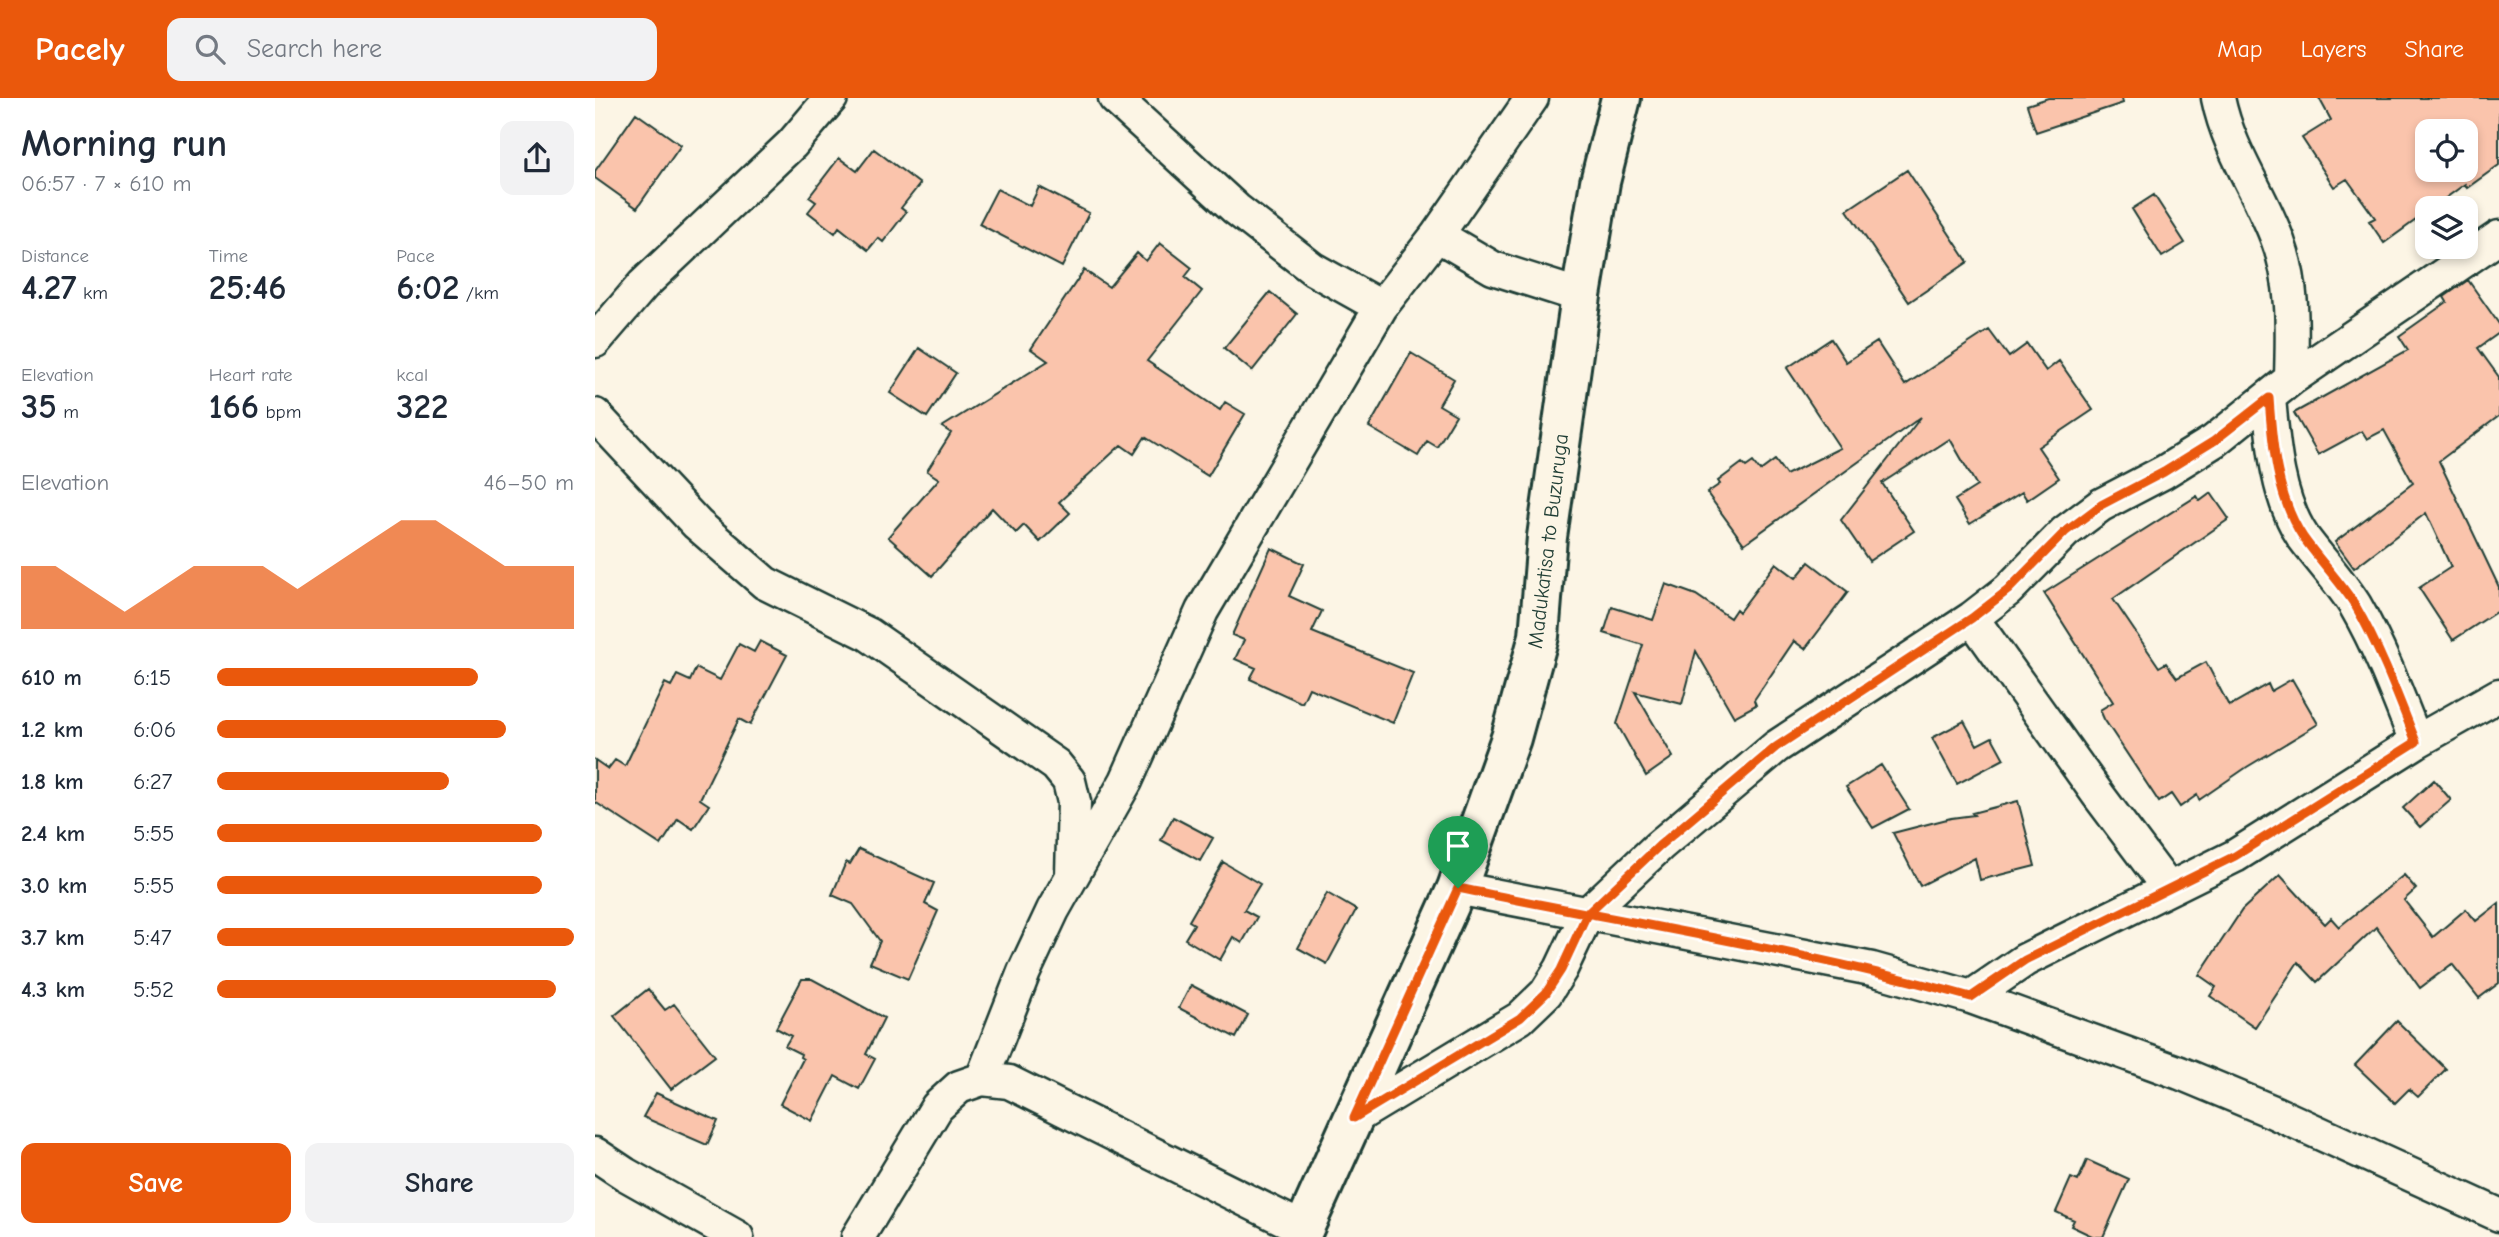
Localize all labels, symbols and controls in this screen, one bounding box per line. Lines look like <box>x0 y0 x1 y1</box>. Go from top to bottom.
search box <box>167 18 657 81</box>
text: Pacely <box>35 30 125 68</box>
icon: search <box>191 30 229 68</box>
text: Search here <box>247 34 382 64</box>
text: Map <box>2217 35 2263 63</box>
text: Layers <box>2301 35 2366 63</box>
text: Share <box>2404 35 2464 63</box>
map controls <box>2415 119 2478 259</box>
button: locate <box>2415 119 2478 182</box>
button: share <box>500 121 574 195</box>
text: Morning run <box>21 122 227 166</box>
text: 06:57 · 7 × 610 m <box>21 170 192 197</box>
button: layers <box>2415 196 2478 259</box>
text: Distance <box>21 245 89 267</box>
text: Time <box>209 245 248 267</box>
text: Pace <box>396 245 435 267</box>
text: 4.27 <box>21 267 77 308</box>
text: 25:46 <box>209 267 287 308</box>
text: 6:02 <box>396 267 459 308</box>
text: km <box>77 282 108 304</box>
text: /km <box>459 282 499 304</box>
text: Elevation <box>21 364 94 386</box>
text: Heart rate <box>209 364 292 386</box>
text: kcal <box>396 364 428 386</box>
text: 35 <box>21 386 57 427</box>
text: 166 <box>209 386 259 427</box>
text: 322 <box>396 386 448 427</box>
text: m <box>57 401 79 423</box>
text: bpm <box>259 401 301 423</box>
street label: Madukatisa to Buzuruga <box>1523 432 1573 650</box>
text: Elevation <box>21 469 109 496</box>
text: 46–50 m <box>483 469 574 496</box>
text: 610 m <box>21 664 82 691</box>
text: 6:15 <box>133 664 171 691</box>
text: 1.2 km <box>21 716 83 743</box>
text: 6:06 <box>133 716 176 743</box>
text: 1.8 km <box>21 768 84 795</box>
text: 6:27 <box>133 768 173 795</box>
pin <box>1428 816 1488 888</box>
text: 2.4 km <box>21 820 85 847</box>
text: 5:55 <box>133 820 175 847</box>
icon: arrive <box>1439 827 1477 865</box>
text: 3.0 km <box>21 872 87 899</box>
text: 5:55 <box>133 872 175 899</box>
text: 3.7 km <box>21 924 85 951</box>
text: 5:47 <box>133 924 172 951</box>
text: 4.3 km <box>21 976 85 1003</box>
text: 5:52 <box>133 976 174 1003</box>
button: Save <box>21 1143 291 1223</box>
button: Share <box>305 1143 574 1223</box>

